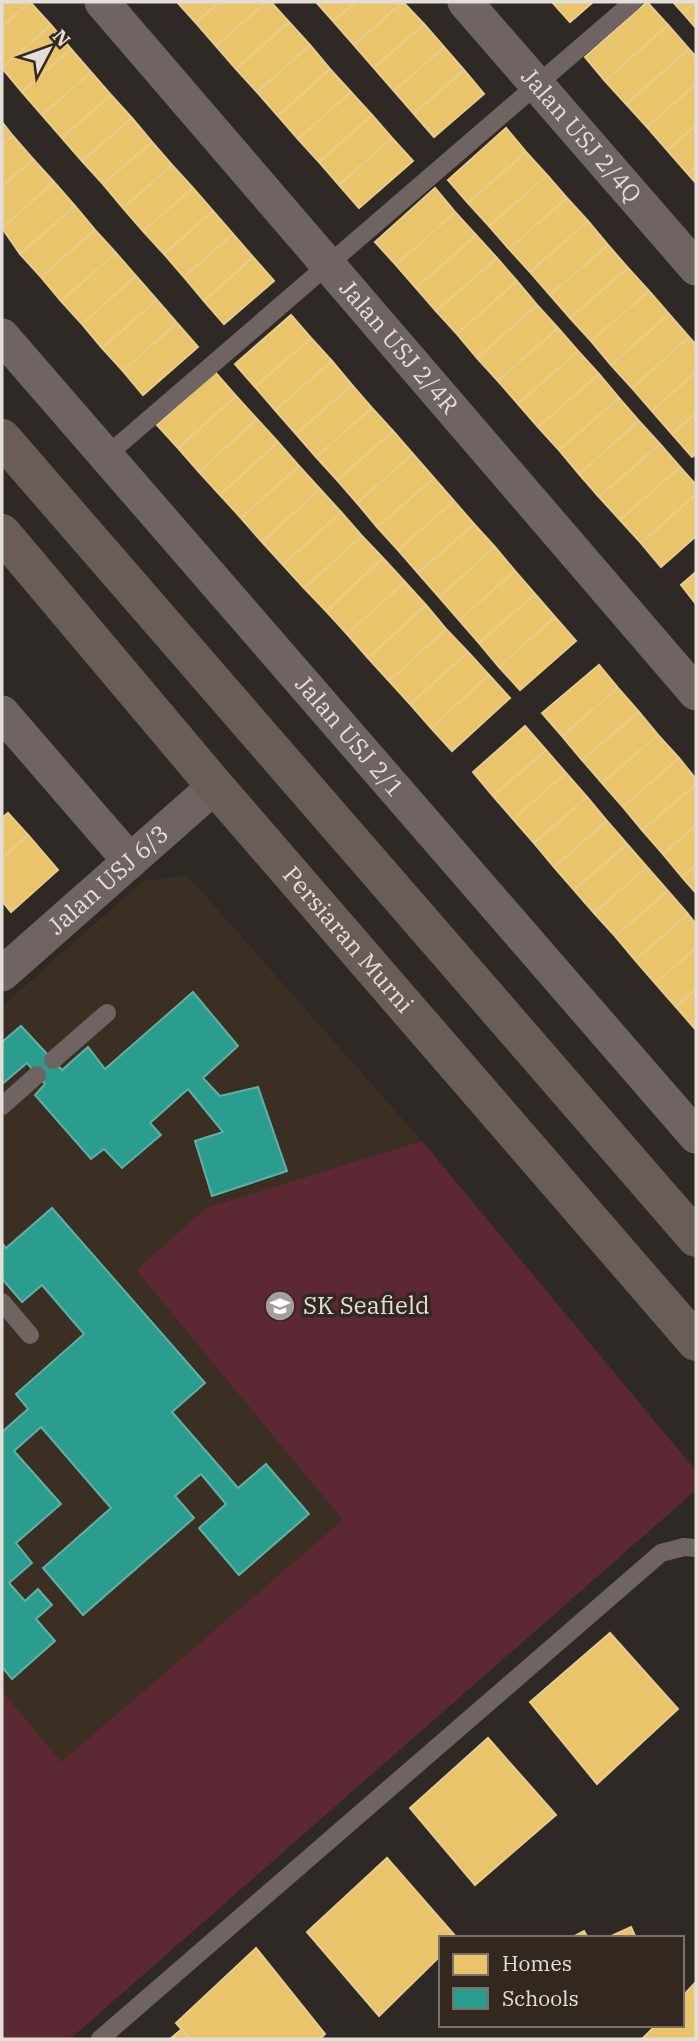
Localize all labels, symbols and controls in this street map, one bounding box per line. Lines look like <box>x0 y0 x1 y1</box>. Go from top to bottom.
north arrow <box>14 14 84 84</box>
text: N <box>48 24 76 51</box>
street label: Jalan USJ 2/4Q <box>515 61 649 209</box>
street label: Jalan USJ 2/4R <box>333 273 466 420</box>
street label: Jalan USJ 2/1 <box>288 668 412 803</box>
street label: Jalan USJ 6/3 <box>41 817 175 941</box>
street label: Persiaran Murni <box>276 859 421 1019</box>
school or university icon: SK Seafield <box>263 1289 297 1323</box>
place label: SK Seafield <box>303 1289 430 1321</box>
legend <box>439 1936 684 2027</box>
text: Homes <box>502 1949 572 1977</box>
text: Schools <box>502 1984 579 2012</box>

